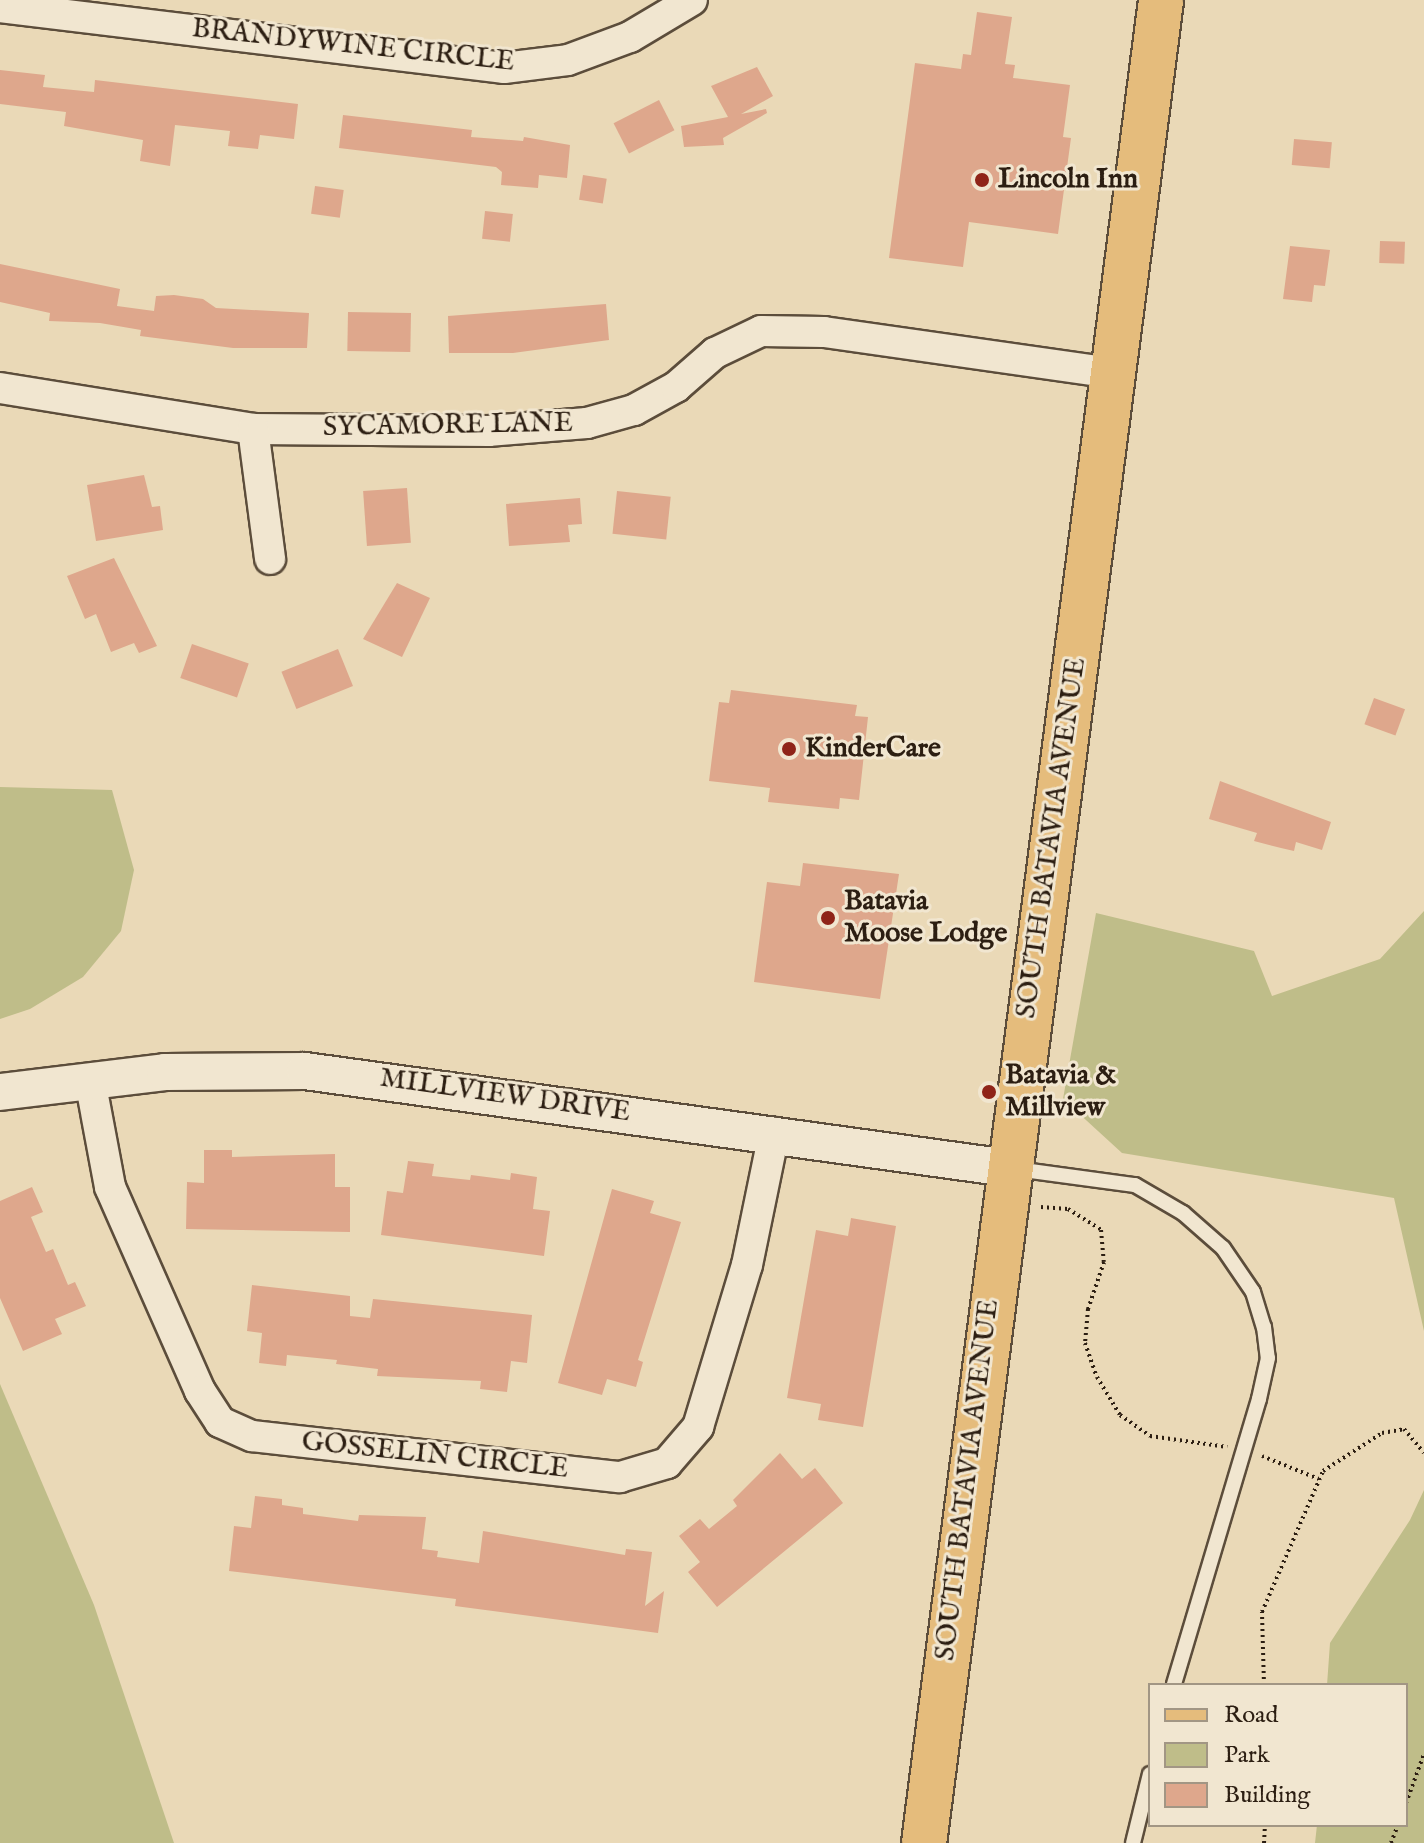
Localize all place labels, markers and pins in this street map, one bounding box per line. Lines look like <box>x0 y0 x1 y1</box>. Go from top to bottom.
place label: Lincoln Inn <box>998 163 1138 197</box>
marker: Lincoln Inn <box>973 171 991 189</box>
place label: KinderCare <box>805 732 941 766</box>
marker: KinderCare <box>780 740 798 758</box>
place label: Batavia Moose Lodge <box>844 885 1007 951</box>
marker: Batavia Moose Lodge <box>819 909 837 927</box>
place label: Batavia & Millview <box>1005 1059 1116 1125</box>
marker: Batavia & Millview <box>980 1083 998 1101</box>

